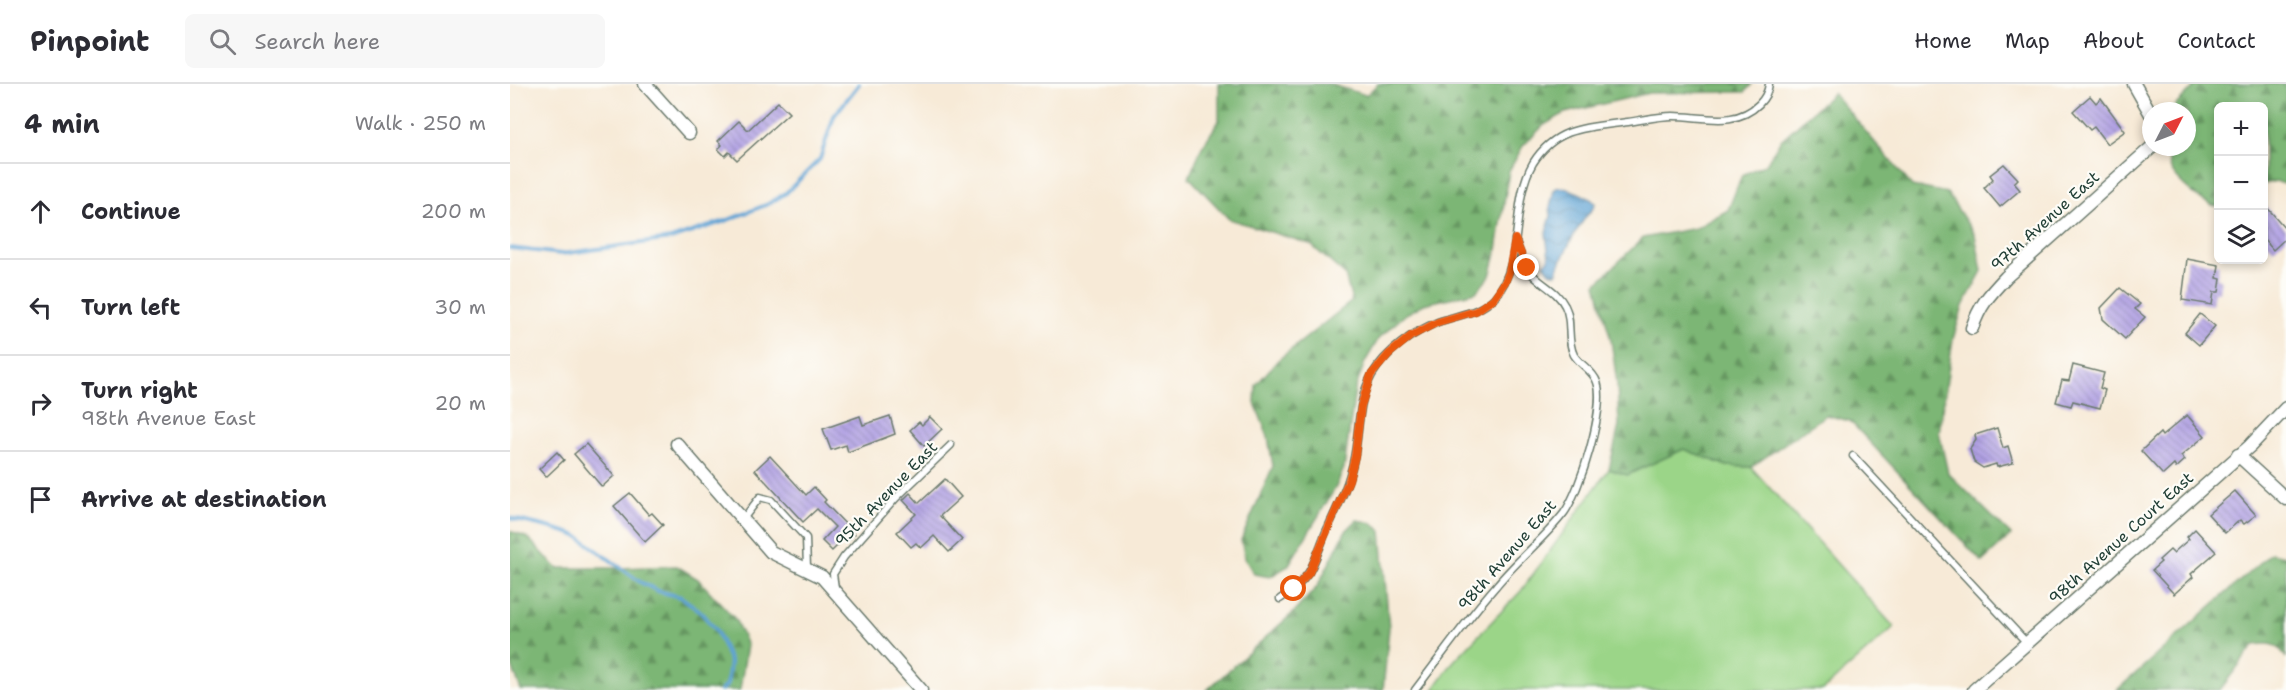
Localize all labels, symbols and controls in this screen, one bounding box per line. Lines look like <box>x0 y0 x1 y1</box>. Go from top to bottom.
search box <box>185 14 605 68</box>
text: Pinpoint <box>30 22 149 60</box>
icon: search <box>206 25 239 58</box>
text: Search here <box>254 27 380 56</box>
text: Home <box>1914 27 1972 55</box>
text: Map <box>2005 27 2050 55</box>
text: About <box>2083 27 2144 55</box>
text: Contact <box>2177 27 2256 55</box>
north arrow <box>2142 102 2196 156</box>
map controls <box>2214 102 2268 264</box>
button: + <box>2214 102 2268 156</box>
text: 4 min <box>24 106 100 141</box>
text: Walk · 250 m <box>355 110 486 136</box>
button: − <box>2214 156 2268 210</box>
street label: 97th Avenue East <box>1986 167 2104 275</box>
icon: ahead <box>24 195 57 228</box>
text: Continue <box>81 197 181 226</box>
text: 200 m <box>421 198 486 224</box>
button: layers <box>2214 210 2268 264</box>
route end <box>1513 254 1539 280</box>
icon: left <box>24 291 57 324</box>
text: Turn left <box>81 293 180 322</box>
text: 30 m <box>434 294 486 320</box>
text: Turn right <box>81 376 198 405</box>
icon: right <box>24 387 57 420</box>
text: 20 m <box>435 390 486 416</box>
text: 98th Avenue East <box>81 405 256 431</box>
street label: 95th Avenue East <box>830 437 942 551</box>
street label: 98th Avenue Court East <box>2044 467 2198 609</box>
icon: arrive <box>24 483 57 516</box>
text: Arrive at destination <box>81 485 327 514</box>
street label: 98th Avenue East <box>1453 495 1561 615</box>
route start <box>1280 575 1306 601</box>

